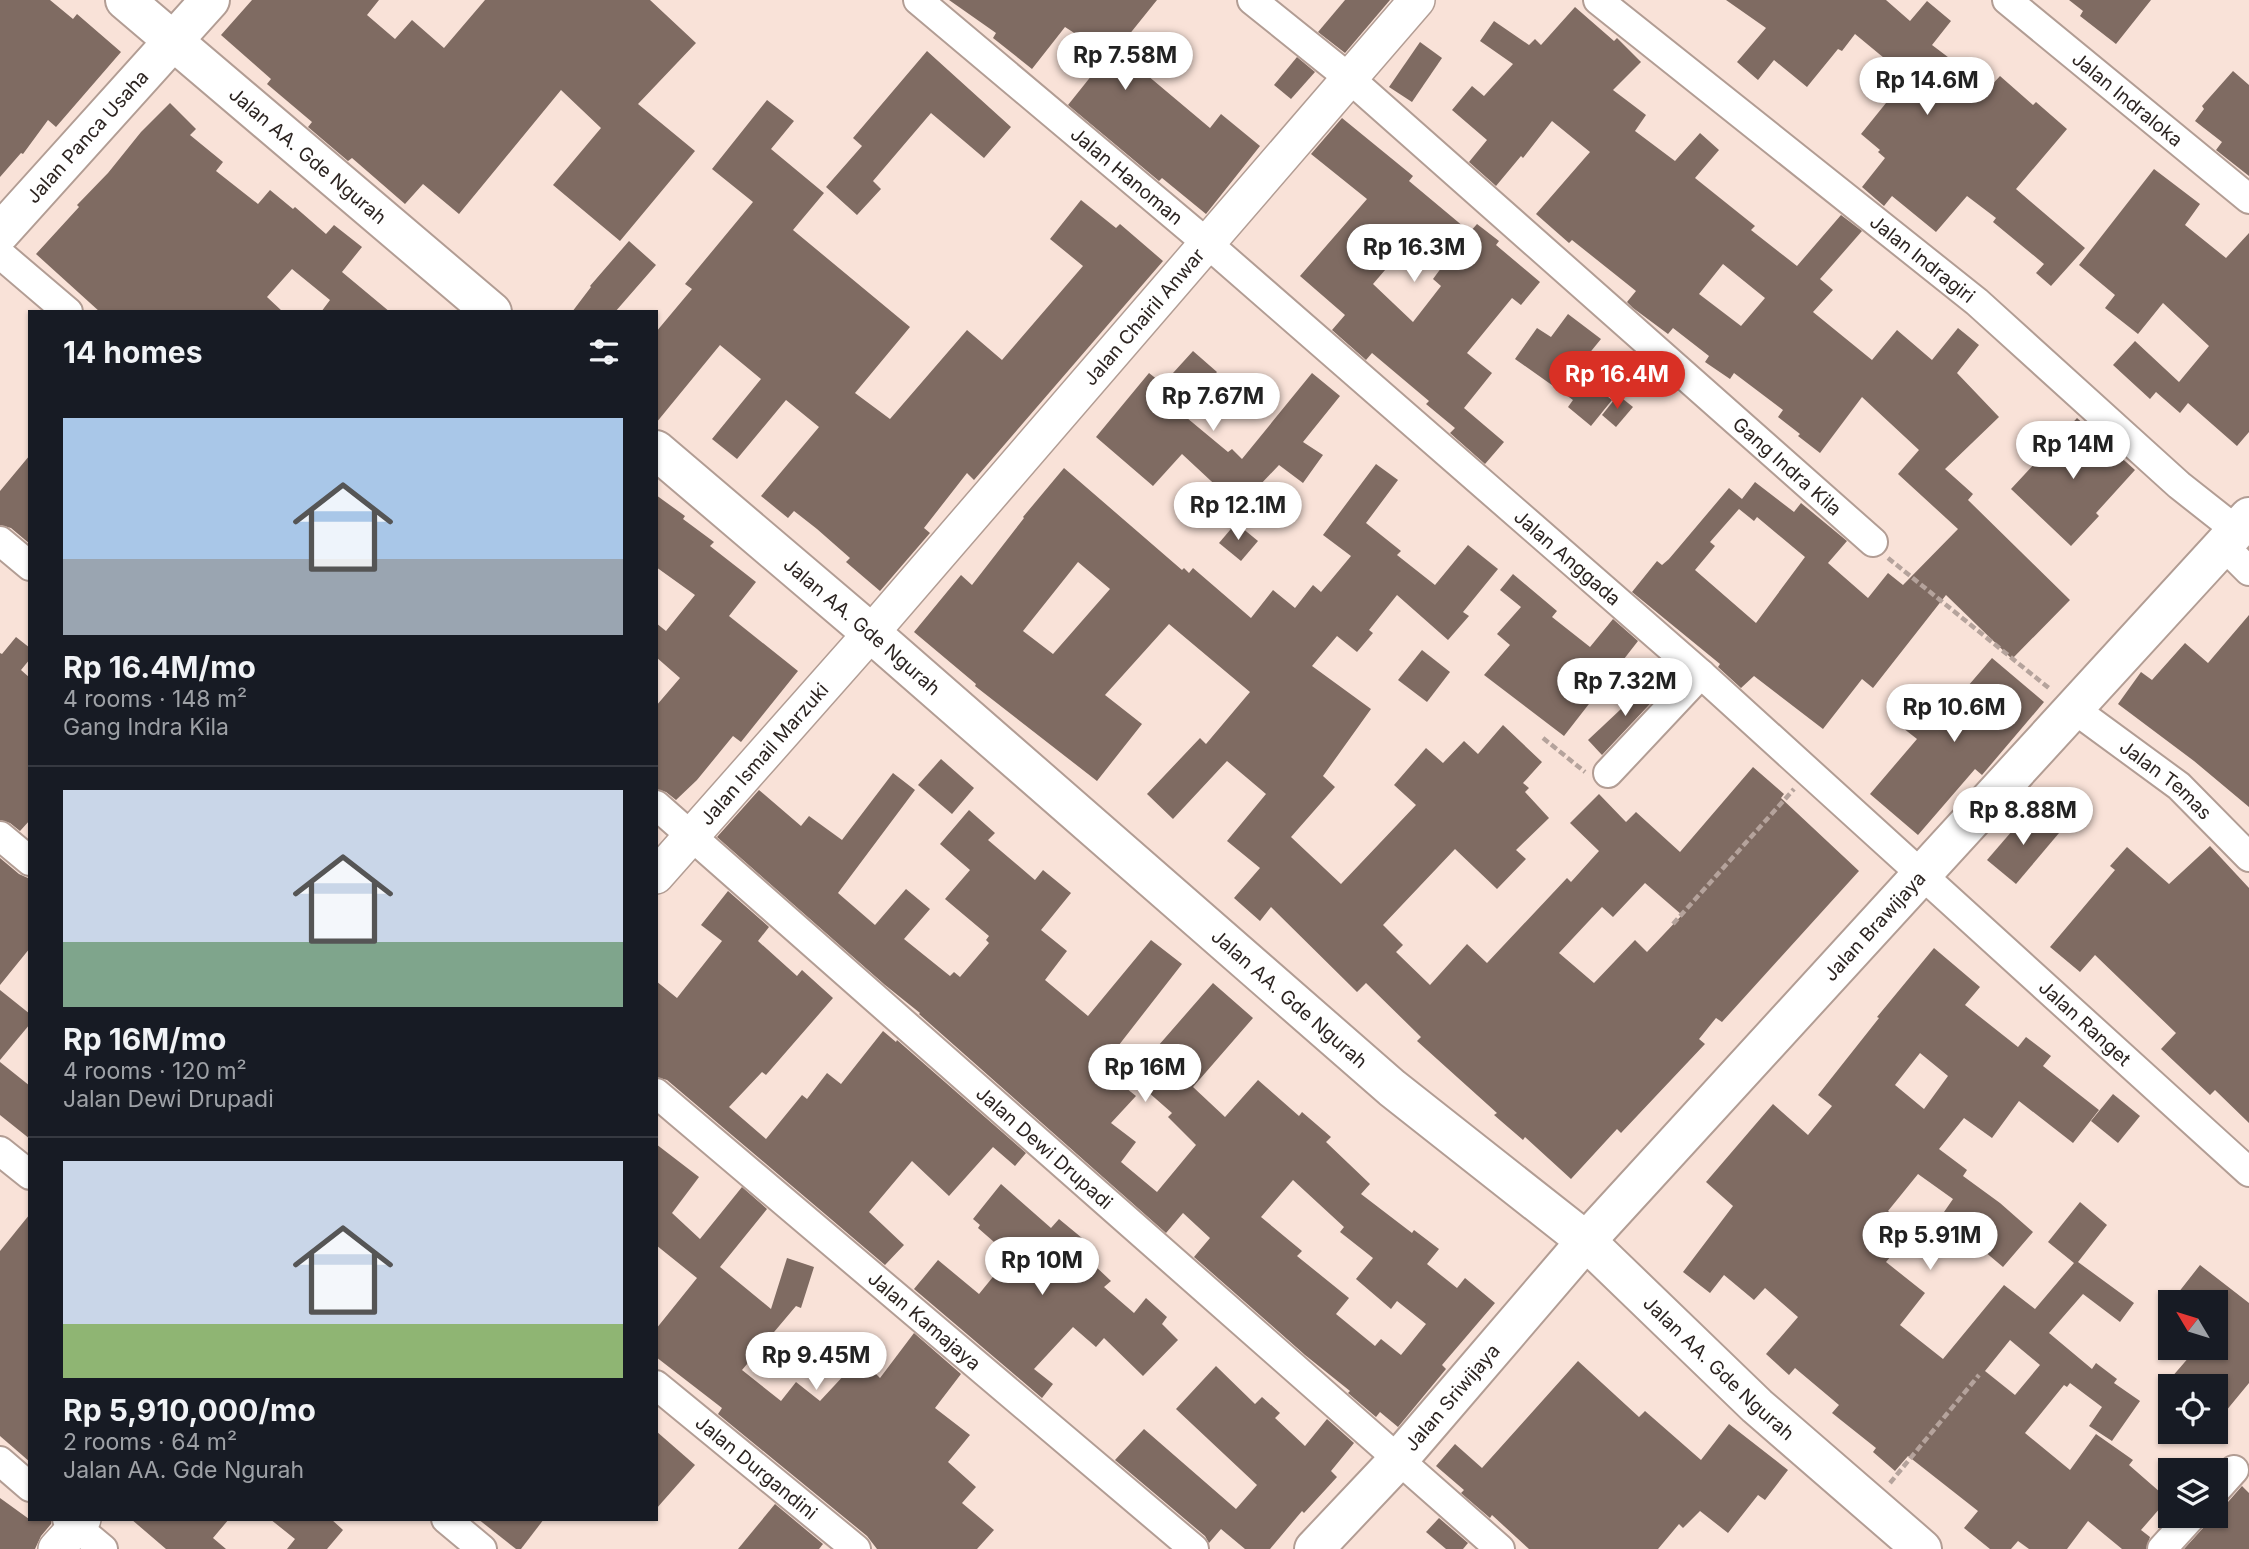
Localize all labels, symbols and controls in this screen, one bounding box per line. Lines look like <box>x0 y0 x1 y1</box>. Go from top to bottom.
pin: Rp 7.58M <box>1053 32 1197 92</box>
text: Rp 7.58M <box>1073 41 1177 69</box>
street label: Jalan Indraloka <box>2067 47 2187 152</box>
pin: Rp 14.6M <box>1855 58 1999 117</box>
street label: Jalan Panca Usaha <box>22 65 153 208</box>
text: Rp 14.6M <box>1875 66 1979 94</box>
street label: Jalan AA. Gde Ngurah <box>224 83 391 229</box>
street label: Jalan Hanoman <box>1066 122 1187 230</box>
street label: Jalan Indragiri <box>1865 210 1979 308</box>
pin: Rp 16.3M <box>1342 224 1486 284</box>
text: Rp 16.3M <box>1363 233 1465 261</box>
street label: Jalan Chairil Anwar <box>1079 244 1209 390</box>
icon: filters <box>585 333 623 371</box>
text: 14 homes <box>63 334 202 370</box>
pin: Rp 16.4M <box>1545 352 1689 411</box>
text: Rp 16.4M <box>1565 360 1669 388</box>
pin: Rp 7.67M <box>1141 374 1285 433</box>
text: Rp 7.67M <box>1162 382 1264 410</box>
street label: Gang Indra Kila <box>1728 412 1846 521</box>
pin: Rp 14M <box>2016 421 2130 481</box>
text: Rp 14M <box>2032 430 2114 458</box>
icon: home <box>280 464 406 590</box>
pin: Rp 12.1M <box>1166 482 1310 542</box>
text: Rp 12.1M <box>1190 491 1286 519</box>
street label: Jalan Anggada <box>1509 505 1625 611</box>
street label: Jalan AA. Gde Ngurah <box>779 553 945 700</box>
text: Rp 16.4M/mo <box>63 649 256 685</box>
pin: Rp 7.32M <box>1553 658 1697 718</box>
text: Rp 7.32M <box>1573 667 1677 695</box>
street label: Jalan Ismail Marzuki <box>695 678 833 830</box>
pin: Rp 10.6M <box>1882 684 2026 744</box>
text: 4 rooms · 148 m² <box>63 685 247 713</box>
text: Rp 10.6M <box>1902 693 2006 721</box>
text: Gang Indra Kila <box>63 713 229 741</box>
street label: Jalan Temas <box>2115 735 2216 824</box>
pin: Rp 8.88M <box>1951 788 2095 847</box>
text: Rp 8.88M <box>1969 796 2077 824</box>
icon: home <box>280 836 406 962</box>
street label: Jalan Brawijaya <box>1819 867 1931 986</box>
street label: Jalan AA. Gde Ngurah <box>1207 925 1372 1073</box>
street label: Jalan Ranget <box>2034 976 2135 1071</box>
text: Rp 16M/mo <box>63 1021 227 1057</box>
pin: Rp 16M <box>1088 1044 1202 1104</box>
text: Rp 16M <box>1104 1053 1186 1081</box>
text: 4 rooms · 120 m² <box>63 1057 247 1085</box>
street label: Jalan Dewi Drupadi <box>971 1082 1117 1214</box>
text: Jalan Dewi Drupadi <box>63 1085 274 1113</box>
icon: home <box>280 1207 406 1333</box>
pin: Rp 5.91M <box>1858 1212 2002 1272</box>
text: Rp 5.91M <box>1879 1221 1981 1249</box>
pin: Rp 10M <box>985 1238 1099 1297</box>
text: Rp 10M <box>1001 1246 1083 1274</box>
street label: Jalan Kamajaya <box>863 1267 985 1375</box>
north arrow <box>2158 1290 2228 1360</box>
map controls <box>2158 1290 2228 1528</box>
street label: Jalan AA. Gde Ngurah <box>1638 1292 1799 1445</box>
pin: Rp 9.45M <box>744 1332 888 1392</box>
street label: Jalan Sriwijaya <box>1400 1339 1505 1456</box>
text: Rp 9.45M <box>762 1341 870 1369</box>
button: locate <box>2158 1374 2228 1444</box>
text: Rp 5,910,000/mo <box>63 1392 316 1428</box>
street label: Jalan Durgandini <box>691 1411 822 1525</box>
text: 2 rooms · 64 m² <box>63 1428 237 1456</box>
text: Jalan AA. Gde Ngurah <box>63 1456 304 1484</box>
button: layers <box>2158 1458 2228 1528</box>

